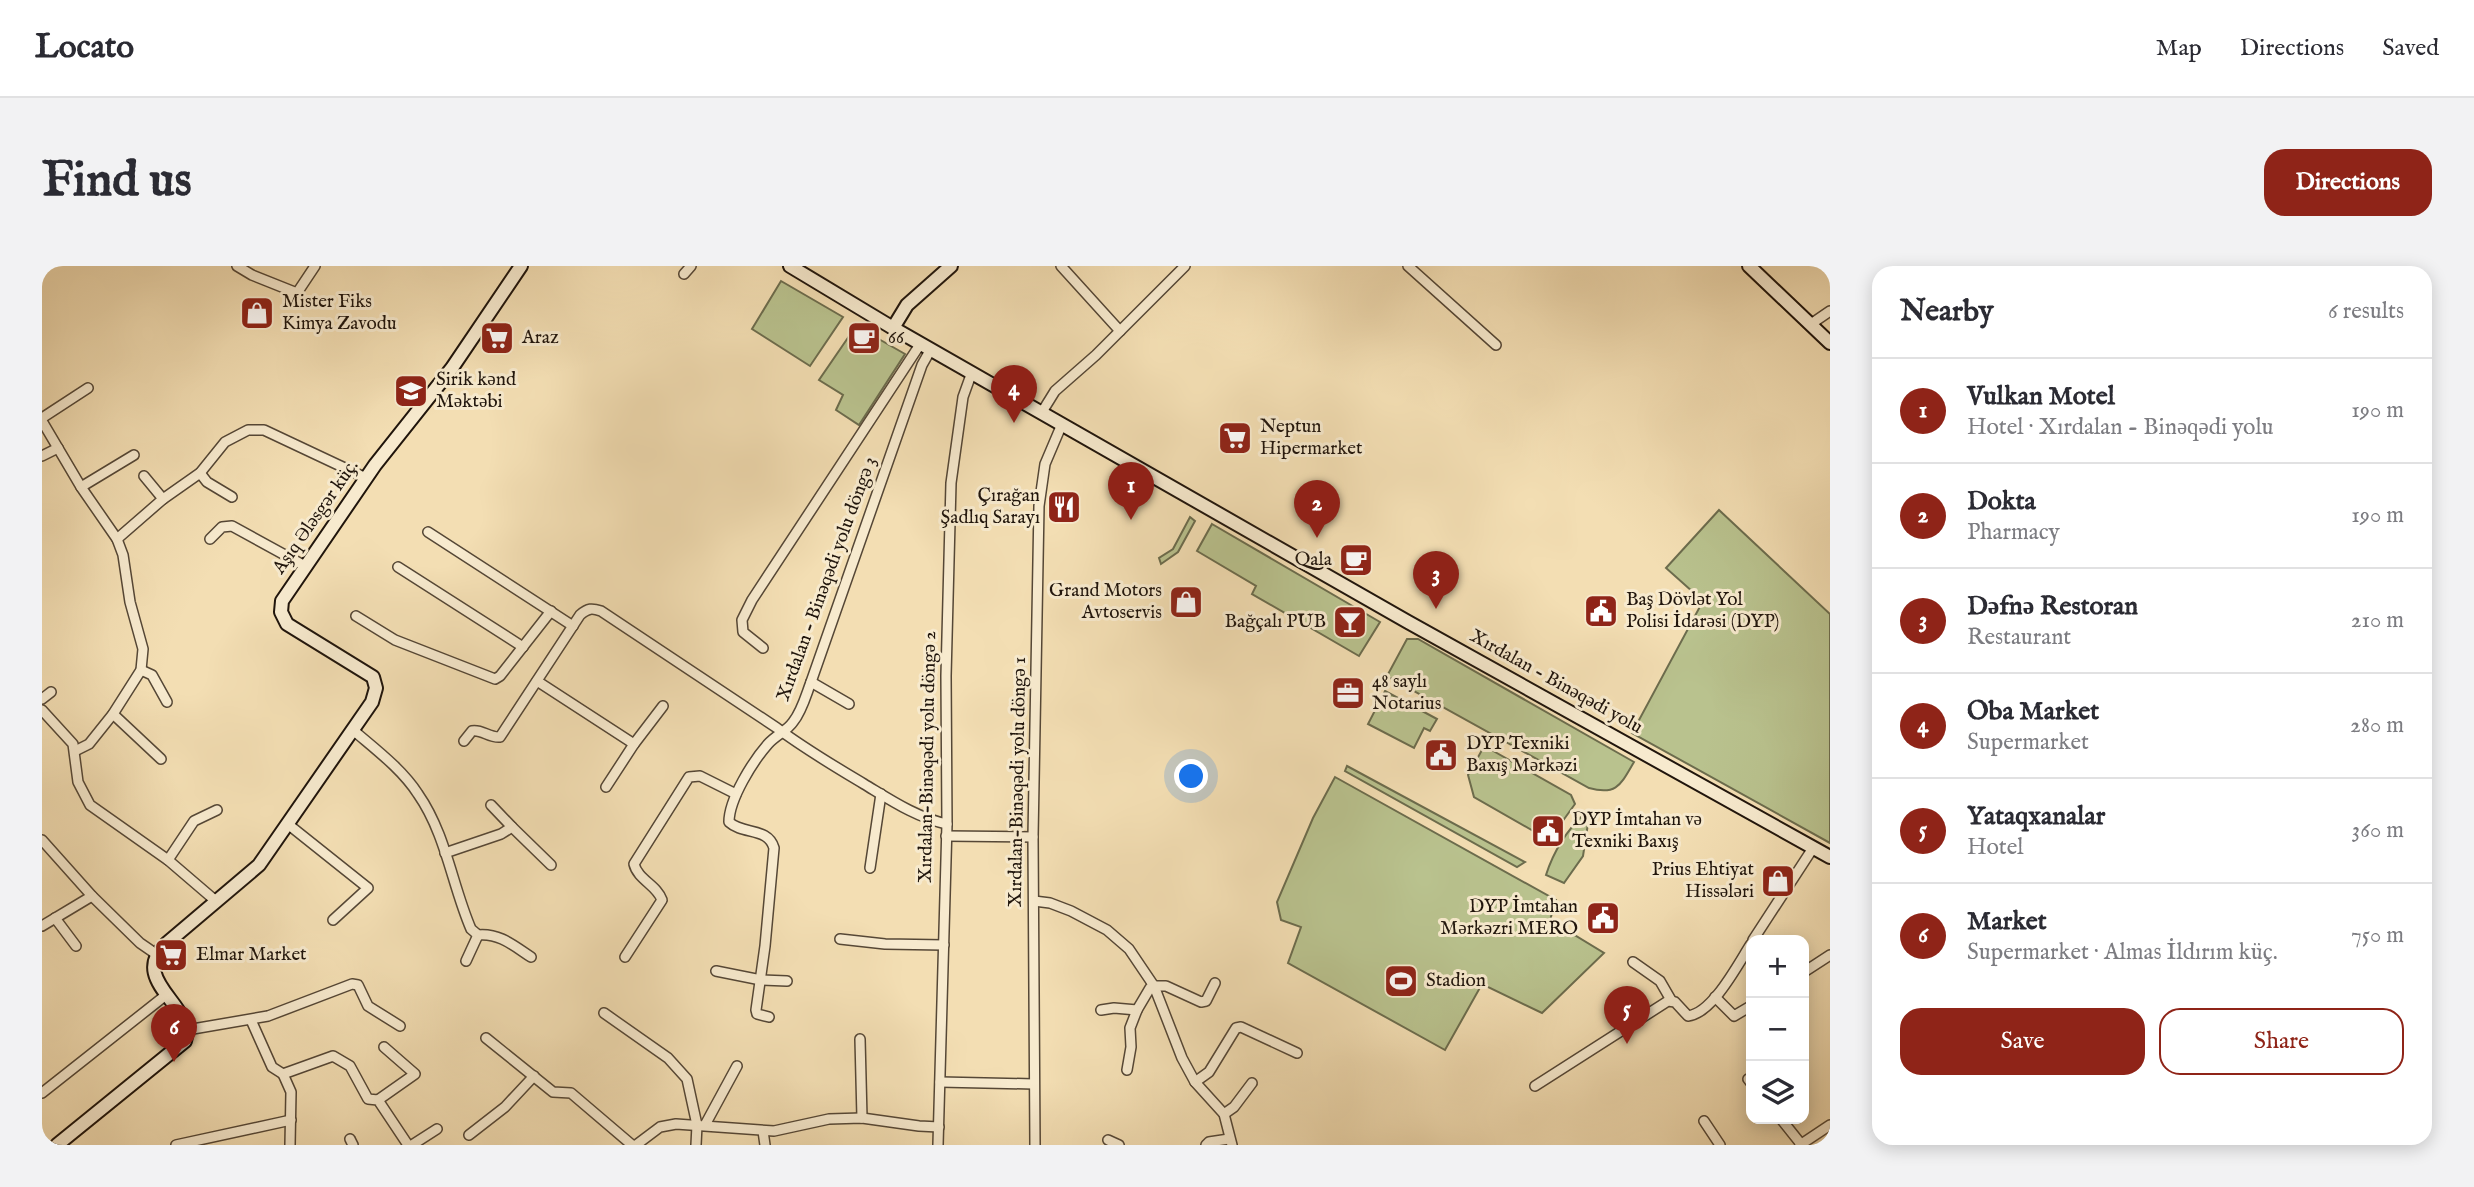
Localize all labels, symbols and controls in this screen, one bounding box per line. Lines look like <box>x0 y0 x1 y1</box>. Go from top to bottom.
text: Locato <box>35 27 134 69</box>
text: Map <box>2156 33 2202 64</box>
text: Directions <box>2240 33 2344 64</box>
text: Saved <box>2382 33 2439 64</box>
button: Directions <box>2264 149 2432 216</box>
text: Find us <box>42 151 192 213</box>
place label: Mister Fiks Kimya Zavodu <box>282 290 397 336</box>
text: Nearby <box>1900 293 1993 331</box>
shop icon: Mister Fiks Kimya Zavodu <box>238 294 276 332</box>
text: 6 results <box>2328 297 2404 326</box>
supermarket icon: Araz <box>478 319 516 357</box>
cafe icon: 66 <box>845 319 883 357</box>
place label: Araz <box>521 326 559 350</box>
place label: 66 <box>888 326 905 350</box>
pin: 4 <box>991 365 1037 423</box>
place label: Sirik kənd Məktəbi <box>436 368 517 414</box>
school or university icon: Sirik kənd Məktəbi <box>392 372 430 410</box>
text: Vulkan Motel <box>1967 380 2115 413</box>
text: 1 <box>1919 396 1927 425</box>
text: 190 m <box>2351 396 2404 425</box>
text: Hotel · Xırdalan - Binəqədi yolu <box>1967 413 2274 442</box>
place label: Neptun Hipermarket <box>1260 415 1363 461</box>
supermarket icon: Neptun Hipermarket <box>1216 419 1254 457</box>
street label: Xırdalan - Binəqədi yolu döngə 3 <box>772 453 882 705</box>
street label: Aşıq Ələsgər küç. <box>267 455 364 580</box>
pin: 1 <box>1108 462 1154 520</box>
pin: 2 <box>1294 480 1340 538</box>
place label: Çırağan Şadlıq Sarayı <box>941 484 1040 530</box>
text: Dokta <box>1967 485 2036 518</box>
restaurant icon: Çırağan Şadlıq Sarayı <box>1045 488 1083 526</box>
text: 2 <box>1918 501 1928 530</box>
text: 190 m <box>2351 501 2404 530</box>
text: Pharmacy <box>1967 518 2060 547</box>
cafe icon: Qala <box>1337 541 1375 579</box>
place label: Qala <box>1295 548 1333 572</box>
pin: 3 <box>1413 551 1459 609</box>
place label: Grand Motors Avtoservis <box>1049 579 1162 625</box>
shop icon: Grand Motors Avtoservis <box>1167 583 1205 621</box>
place label: Baş Dövlət Yol Polisi İdarəsi (DYP) <box>1626 588 1779 634</box>
text: Dəfnə Restoran <box>1967 590 2138 623</box>
public building icon: Baş Dövlət Yol Polisi İdarəsi (DYP) <box>1582 592 1620 630</box>
bar icon: Bağçalı PUB <box>1331 603 1369 641</box>
text: 3 <box>1919 606 1927 635</box>
text: 210 m <box>2351 606 2404 635</box>
place label: Bağçalı PUB <box>1224 610 1326 634</box>
text: Restaurant <box>1967 623 2071 652</box>
street label: Xırdalan - Binəqədi yolu <box>1465 624 1647 740</box>
street label: Xırdalan-Binəqədi yolu döngə 2 <box>914 631 942 883</box>
street label: Xırdalan-Binəqədi yolu döngə 1 <box>1004 657 1032 907</box>
place label: 48 saylı Notarius <box>1372 670 1441 716</box>
office icon: 48 saylı Notarius <box>1329 674 1367 712</box>
text: Oba Market <box>1967 695 2099 728</box>
text: 4 <box>1917 711 1929 740</box>
text: 280 m <box>2350 711 2404 740</box>
text: Supermarket <box>1967 728 2089 757</box>
place label: DYP Texniki Baxış Mərkəzi <box>1466 732 1578 778</box>
public building icon: DYP Texniki Baxış Mərkəzi <box>1422 736 1460 774</box>
your location <box>1174 759 1208 793</box>
text: Yataqxanalar <box>1967 800 2105 833</box>
place label: DYP İmtahan və Texniki Baxış <box>1572 808 1702 854</box>
public building icon: DYP İmtahan və Texniki Baxış <box>1529 812 1567 850</box>
text: 5 <box>1919 816 1927 845</box>
text: 360 m <box>2352 816 2404 845</box>
text: Hotel <box>1967 833 2024 862</box>
place label: Prius Ehtiyat Hissələri <box>1652 858 1754 904</box>
shop icon: Prius Ehtiyat Hissələri <box>1759 862 1797 900</box>
place label: DYP İmtahan Mərkəzri MERO <box>1440 895 1578 941</box>
public building icon: DYP İmtahan Mərkəzri MERO <box>1584 899 1622 937</box>
text: Market <box>1967 905 2047 938</box>
text: 6 <box>1918 921 1928 950</box>
text: 750 m <box>2351 921 2404 950</box>
map controls <box>1746 935 1809 1124</box>
button: + <box>1746 935 1809 998</box>
supermarket icon: Elmar Market <box>152 936 190 974</box>
text: Supermarket · Almas İldırım küç. <box>1967 938 2278 967</box>
place label: Elmar Market <box>196 943 307 967</box>
sports icon: Stadion <box>1382 962 1420 1000</box>
place label: Stadion <box>1426 969 1486 993</box>
pin: 5 <box>1604 986 1650 1044</box>
button: − <box>1746 998 1809 1061</box>
pin: 6 <box>151 1004 197 1062</box>
button: Save <box>1900 1008 2145 1075</box>
button: Share <box>2159 1008 2404 1075</box>
button: layers <box>1746 1061 1809 1124</box>

